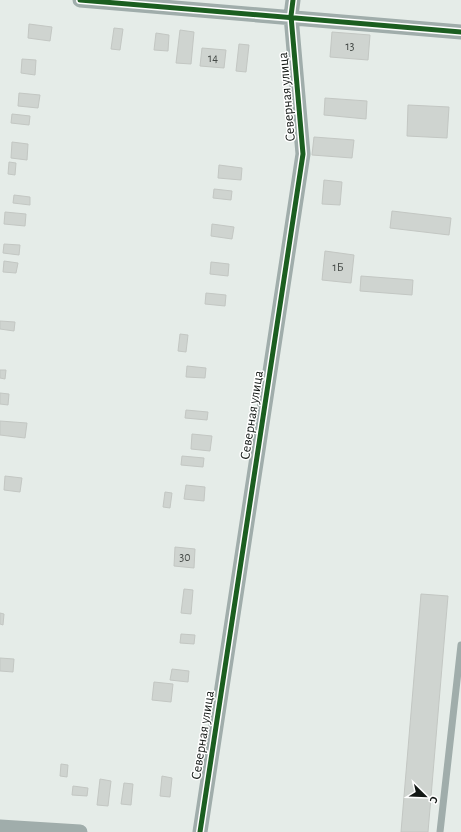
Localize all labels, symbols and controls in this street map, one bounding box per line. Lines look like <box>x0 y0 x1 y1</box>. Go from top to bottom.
house number: 13 <box>345 40 355 52</box>
street label: Северная улица <box>276 51 298 142</box>
house number: 14 <box>208 52 218 64</box>
house number: 1Б <box>333 261 344 273</box>
street label: Северная улица <box>238 369 266 461</box>
house number: 30 <box>179 551 191 563</box>
street label: Северная улица <box>189 689 217 781</box>
north arrow <box>405 776 445 816</box>
text: С <box>427 795 440 805</box>

